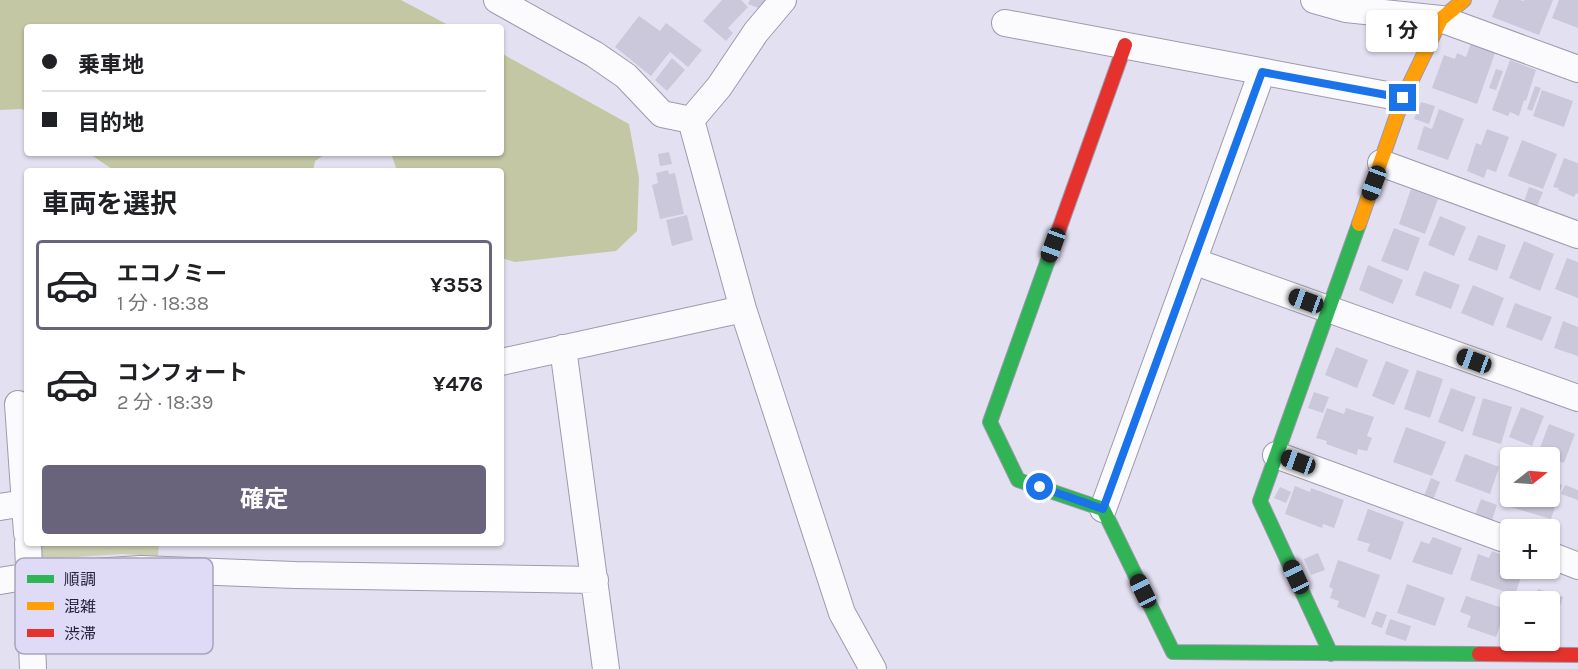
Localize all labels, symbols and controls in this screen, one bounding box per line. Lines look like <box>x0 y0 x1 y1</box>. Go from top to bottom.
callout: 1 分 <box>1367 11 1439 53</box>
text: 1 分 <box>1386 19 1418 42</box>
text: 乗車地 <box>78 52 144 78</box>
route end <box>1389 84 1416 111</box>
text: 目的地 <box>78 110 144 136</box>
car <box>1359 163 1389 203</box>
text: 車両を選択 <box>42 188 177 220</box>
car <box>1038 225 1068 265</box>
icon: car <box>45 258 99 312</box>
text: エコノミー <box>117 261 227 287</box>
text: ¥353 <box>430 272 483 298</box>
car <box>1286 286 1326 316</box>
text: 1 分 · 18:38 <box>117 292 209 315</box>
car <box>1454 346 1494 376</box>
icon: car <box>45 357 99 411</box>
text: コンフォート <box>117 360 248 386</box>
text: ¥476 <box>433 371 483 397</box>
text: 2 分 · 18:39 <box>117 391 213 414</box>
car <box>1278 447 1318 477</box>
north arrow <box>1500 447 1560 507</box>
map controls <box>1500 447 1560 651</box>
button: 確定 <box>42 465 486 534</box>
route start <box>1026 473 1053 500</box>
button: + <box>1500 519 1560 579</box>
car <box>1280 557 1312 597</box>
legend <box>15 558 213 654</box>
text: 順調 <box>64 570 96 589</box>
car <box>1127 571 1159 611</box>
button: − <box>1500 591 1560 651</box>
text: 混雑 <box>64 597 96 616</box>
text: 渋滞 <box>64 624 96 643</box>

